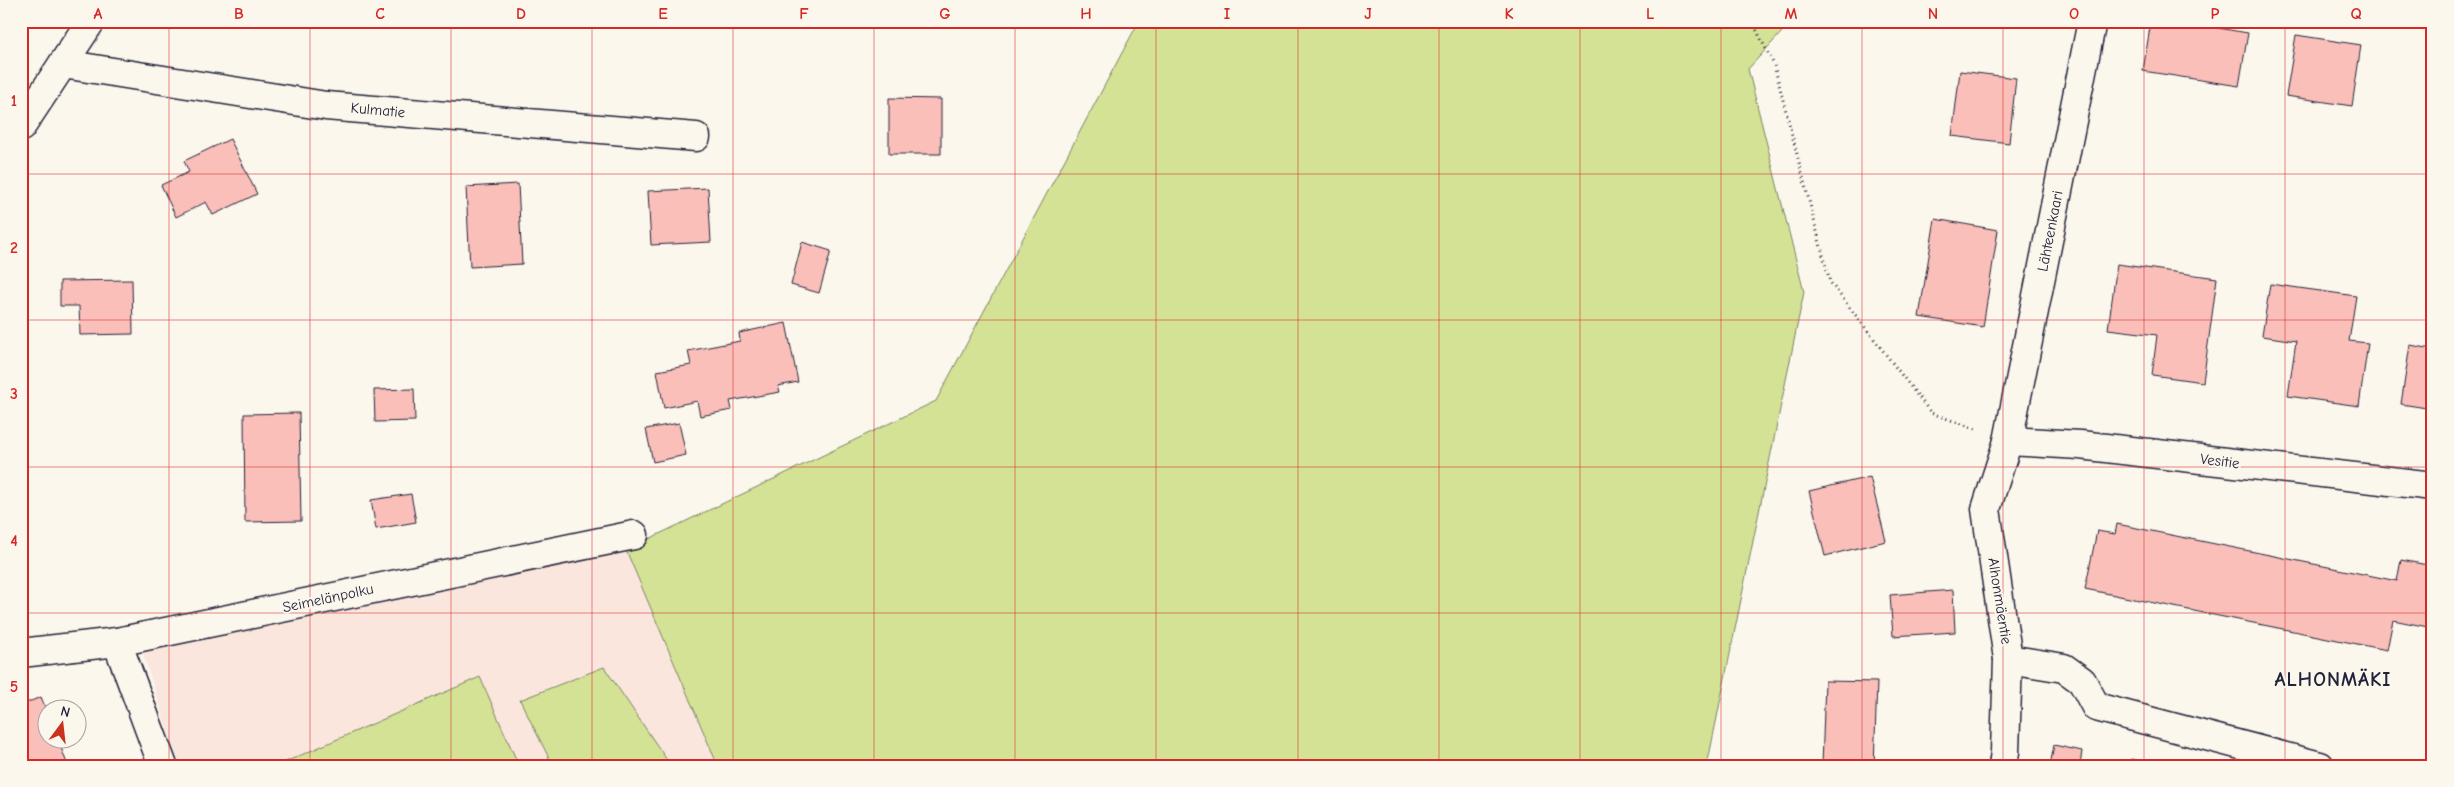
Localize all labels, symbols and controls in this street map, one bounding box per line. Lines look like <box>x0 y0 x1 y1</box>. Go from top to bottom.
text: A <box>94 5 103 23</box>
text: B <box>234 5 244 23</box>
text: C <box>375 5 385 23</box>
text: D <box>516 5 526 23</box>
text: E <box>658 5 668 23</box>
text: F <box>799 5 809 23</box>
text: G <box>939 5 951 23</box>
text: H <box>1080 5 1092 23</box>
text: I <box>1224 5 1230 23</box>
text: J <box>1364 5 1372 23</box>
text: K <box>1504 5 1514 23</box>
text: L <box>1646 5 1654 23</box>
text: M <box>1785 5 1798 23</box>
text: N <box>1928 5 1938 23</box>
text: O <box>2069 5 2079 23</box>
text: P <box>2211 5 2220 23</box>
text: Q <box>2350 5 2362 23</box>
text: 1 <box>11 92 17 110</box>
street label: Kulmatie <box>350 99 407 121</box>
street label: Lähteenkaari <box>2033 189 2067 273</box>
text: 2 <box>10 239 18 257</box>
text: 3 <box>10 385 18 403</box>
street label: Vesitie <box>2199 450 2241 472</box>
text: 4 <box>10 532 18 550</box>
street label: Alhonmäentie <box>1984 556 2016 646</box>
street label: Seimelänpolku <box>281 580 375 616</box>
district label: ALHONMÄKI <box>2275 668 2391 691</box>
text: 5 <box>10 678 18 696</box>
north arrow <box>38 700 88 750</box>
text: N <box>59 703 72 721</box>

